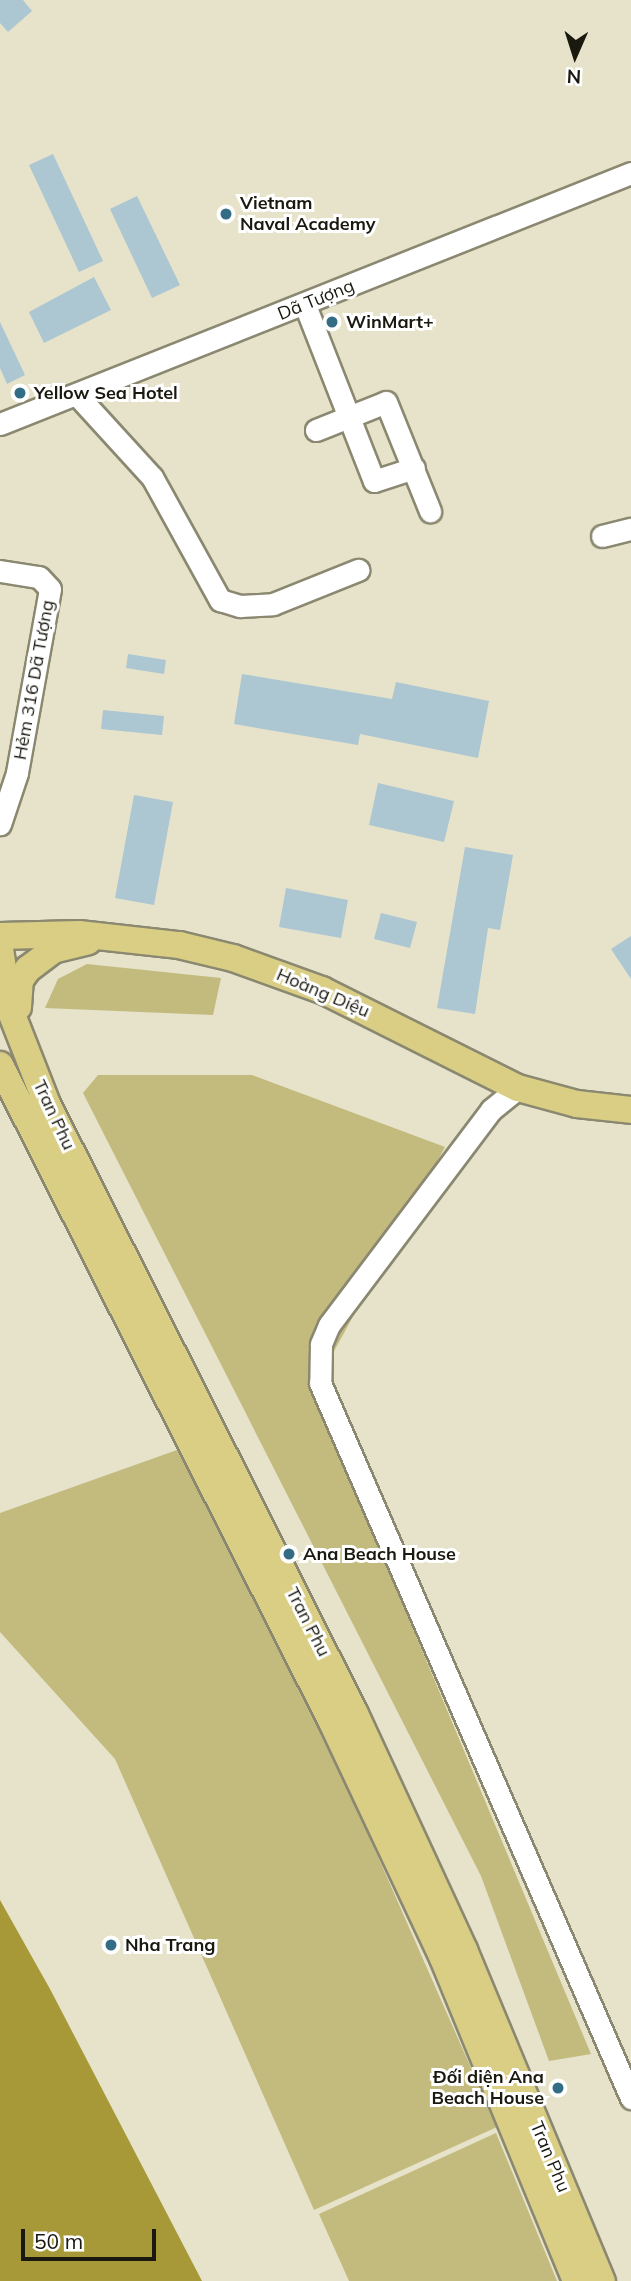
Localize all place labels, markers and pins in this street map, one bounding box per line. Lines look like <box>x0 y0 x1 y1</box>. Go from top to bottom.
place label: Vietnam Naval Academy <box>240 193 376 235</box>
marker: Vietnam Naval Academy <box>218 206 234 222</box>
place label: WinMart+ <box>346 311 434 333</box>
marker: WinMart+ <box>324 314 340 330</box>
place label: Yellow Sea Hotel <box>34 382 178 404</box>
marker: Yellow Sea Hotel <box>12 385 28 401</box>
place label: Ana Beach House <box>303 1543 456 1565</box>
marker: Ana Beach House <box>281 1546 297 1562</box>
place label: Nha Trang <box>125 1934 215 1956</box>
marker: Nha Trang <box>103 1937 119 1953</box>
place label: Đối diện Ana Beach House <box>432 2067 544 2110</box>
marker: Đối diện Ana Beach House <box>550 2080 566 2096</box>

